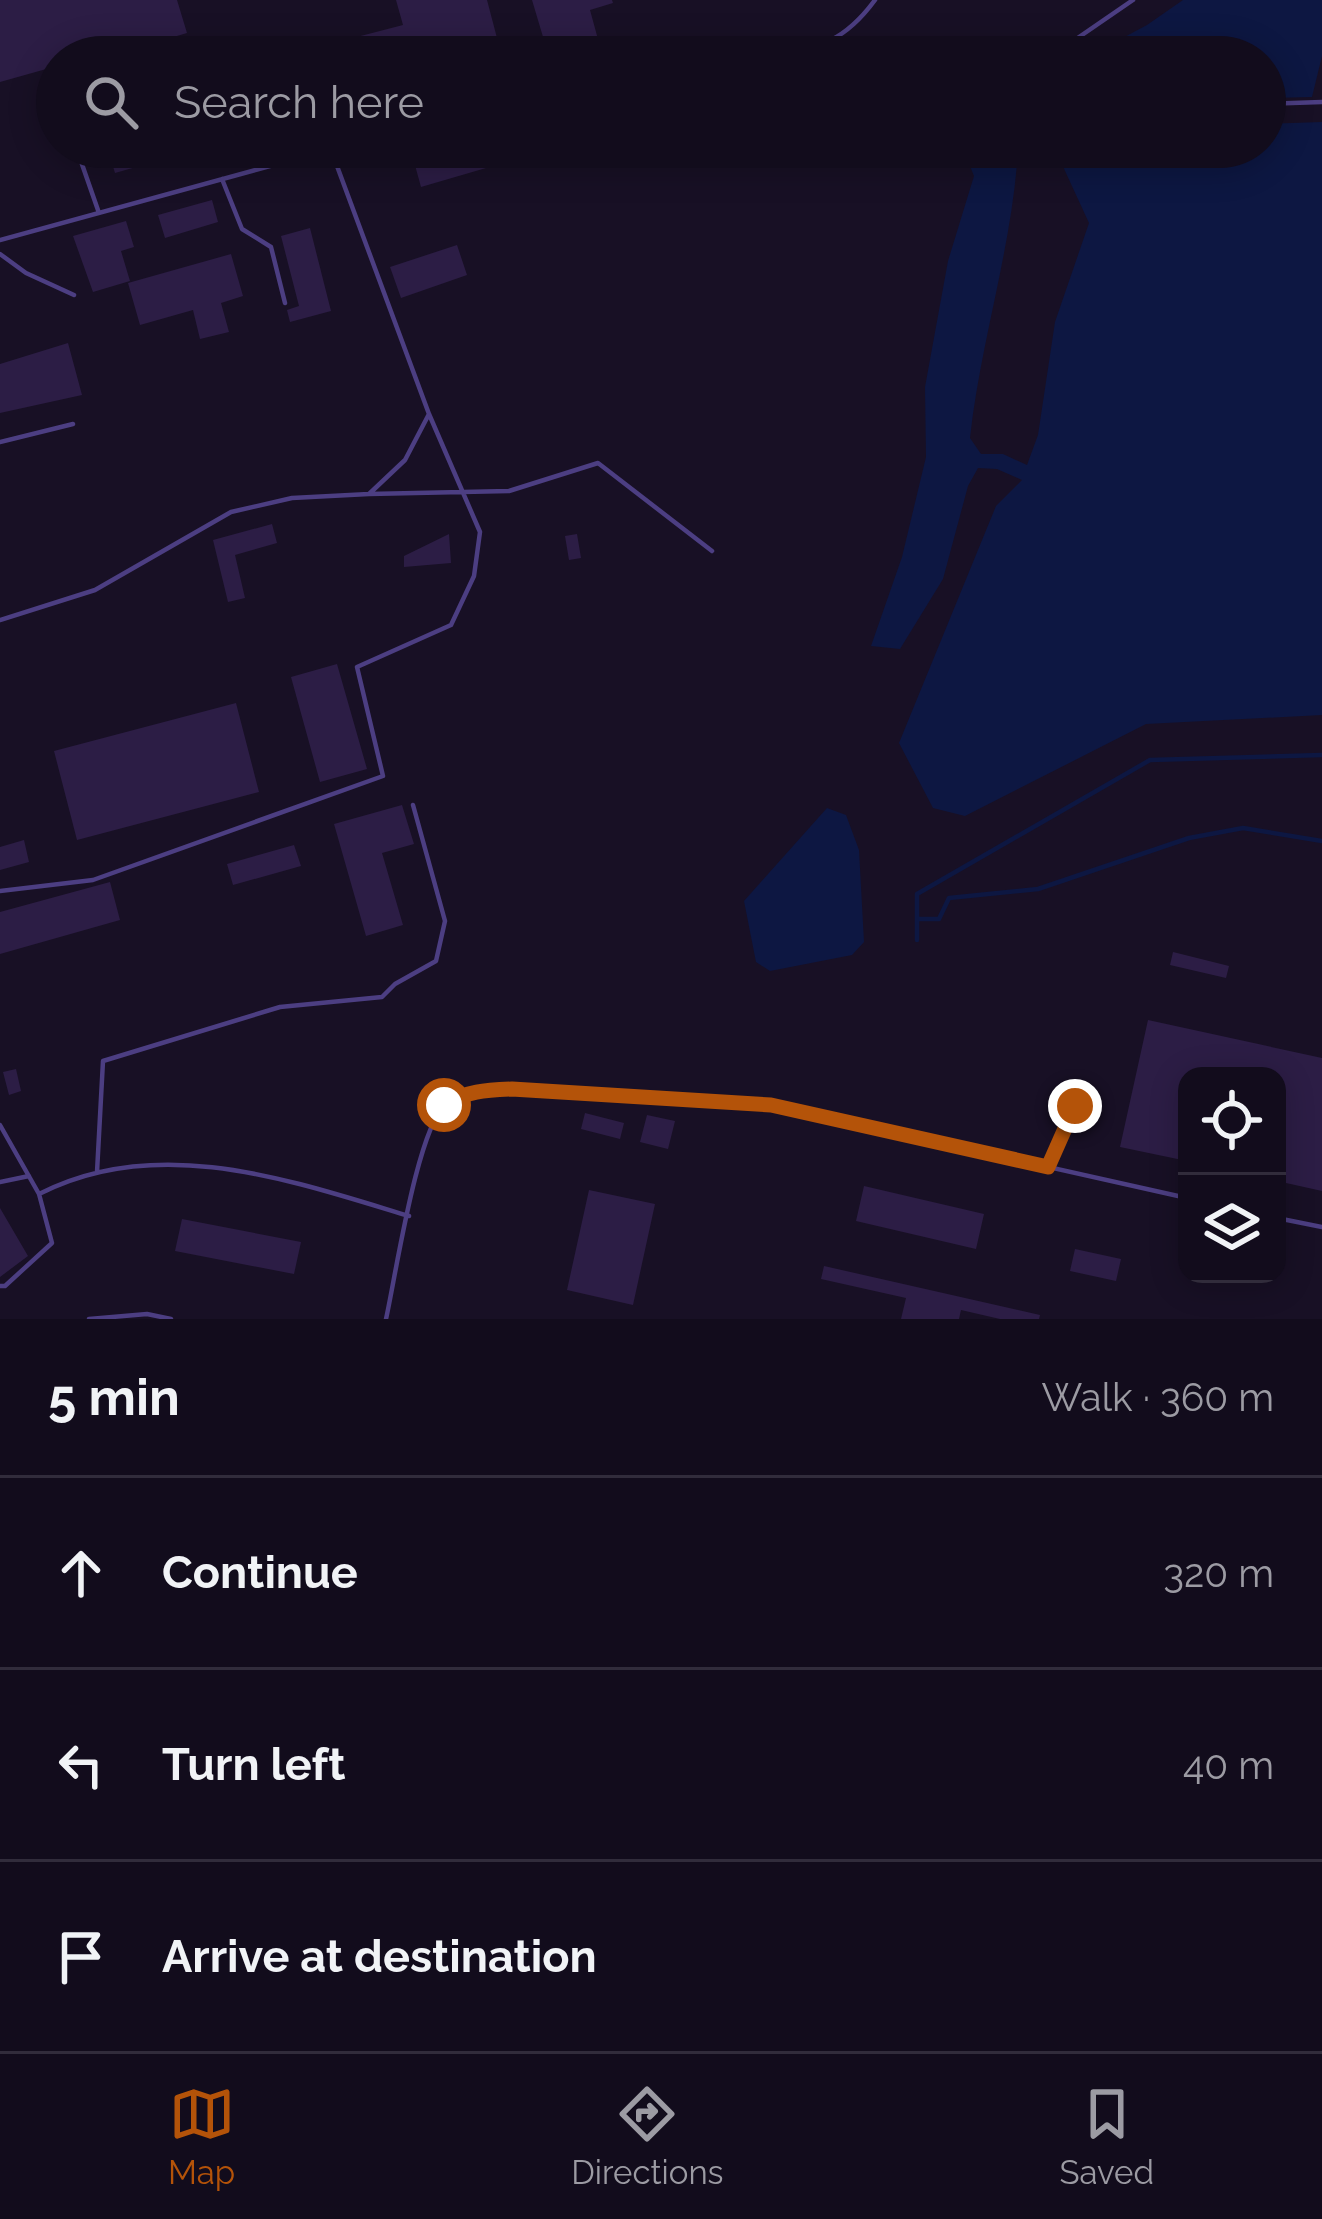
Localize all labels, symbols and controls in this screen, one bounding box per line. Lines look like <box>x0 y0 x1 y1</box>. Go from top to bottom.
search box <box>36 36 1286 168</box>
icon: search <box>78 69 144 135</box>
text: Search here <box>174 76 424 129</box>
map controls <box>1178 1067 1286 1283</box>
button: locate <box>1178 1067 1286 1175</box>
route start <box>417 1078 471 1132</box>
route end <box>1048 1079 1102 1133</box>
button: layers <box>1178 1175 1286 1283</box>
text: 5 min <box>48 1367 180 1427</box>
text: Walk · 360 m <box>1041 1374 1274 1420</box>
icon: ahead <box>48 1540 114 1606</box>
text: Continue <box>162 1546 358 1599</box>
text: 320 m <box>1163 1550 1274 1596</box>
icon: left <box>48 1732 114 1798</box>
text: Turn left <box>162 1738 345 1791</box>
text: 40 m <box>1183 1742 1274 1788</box>
icon: arrive <box>48 1924 114 1990</box>
text: Arrive at destination <box>162 1930 597 1983</box>
tab: Map <box>168 2081 235 2192</box>
tab: Directions <box>571 2081 724 2192</box>
tab: Saved <box>1060 2081 1154 2192</box>

